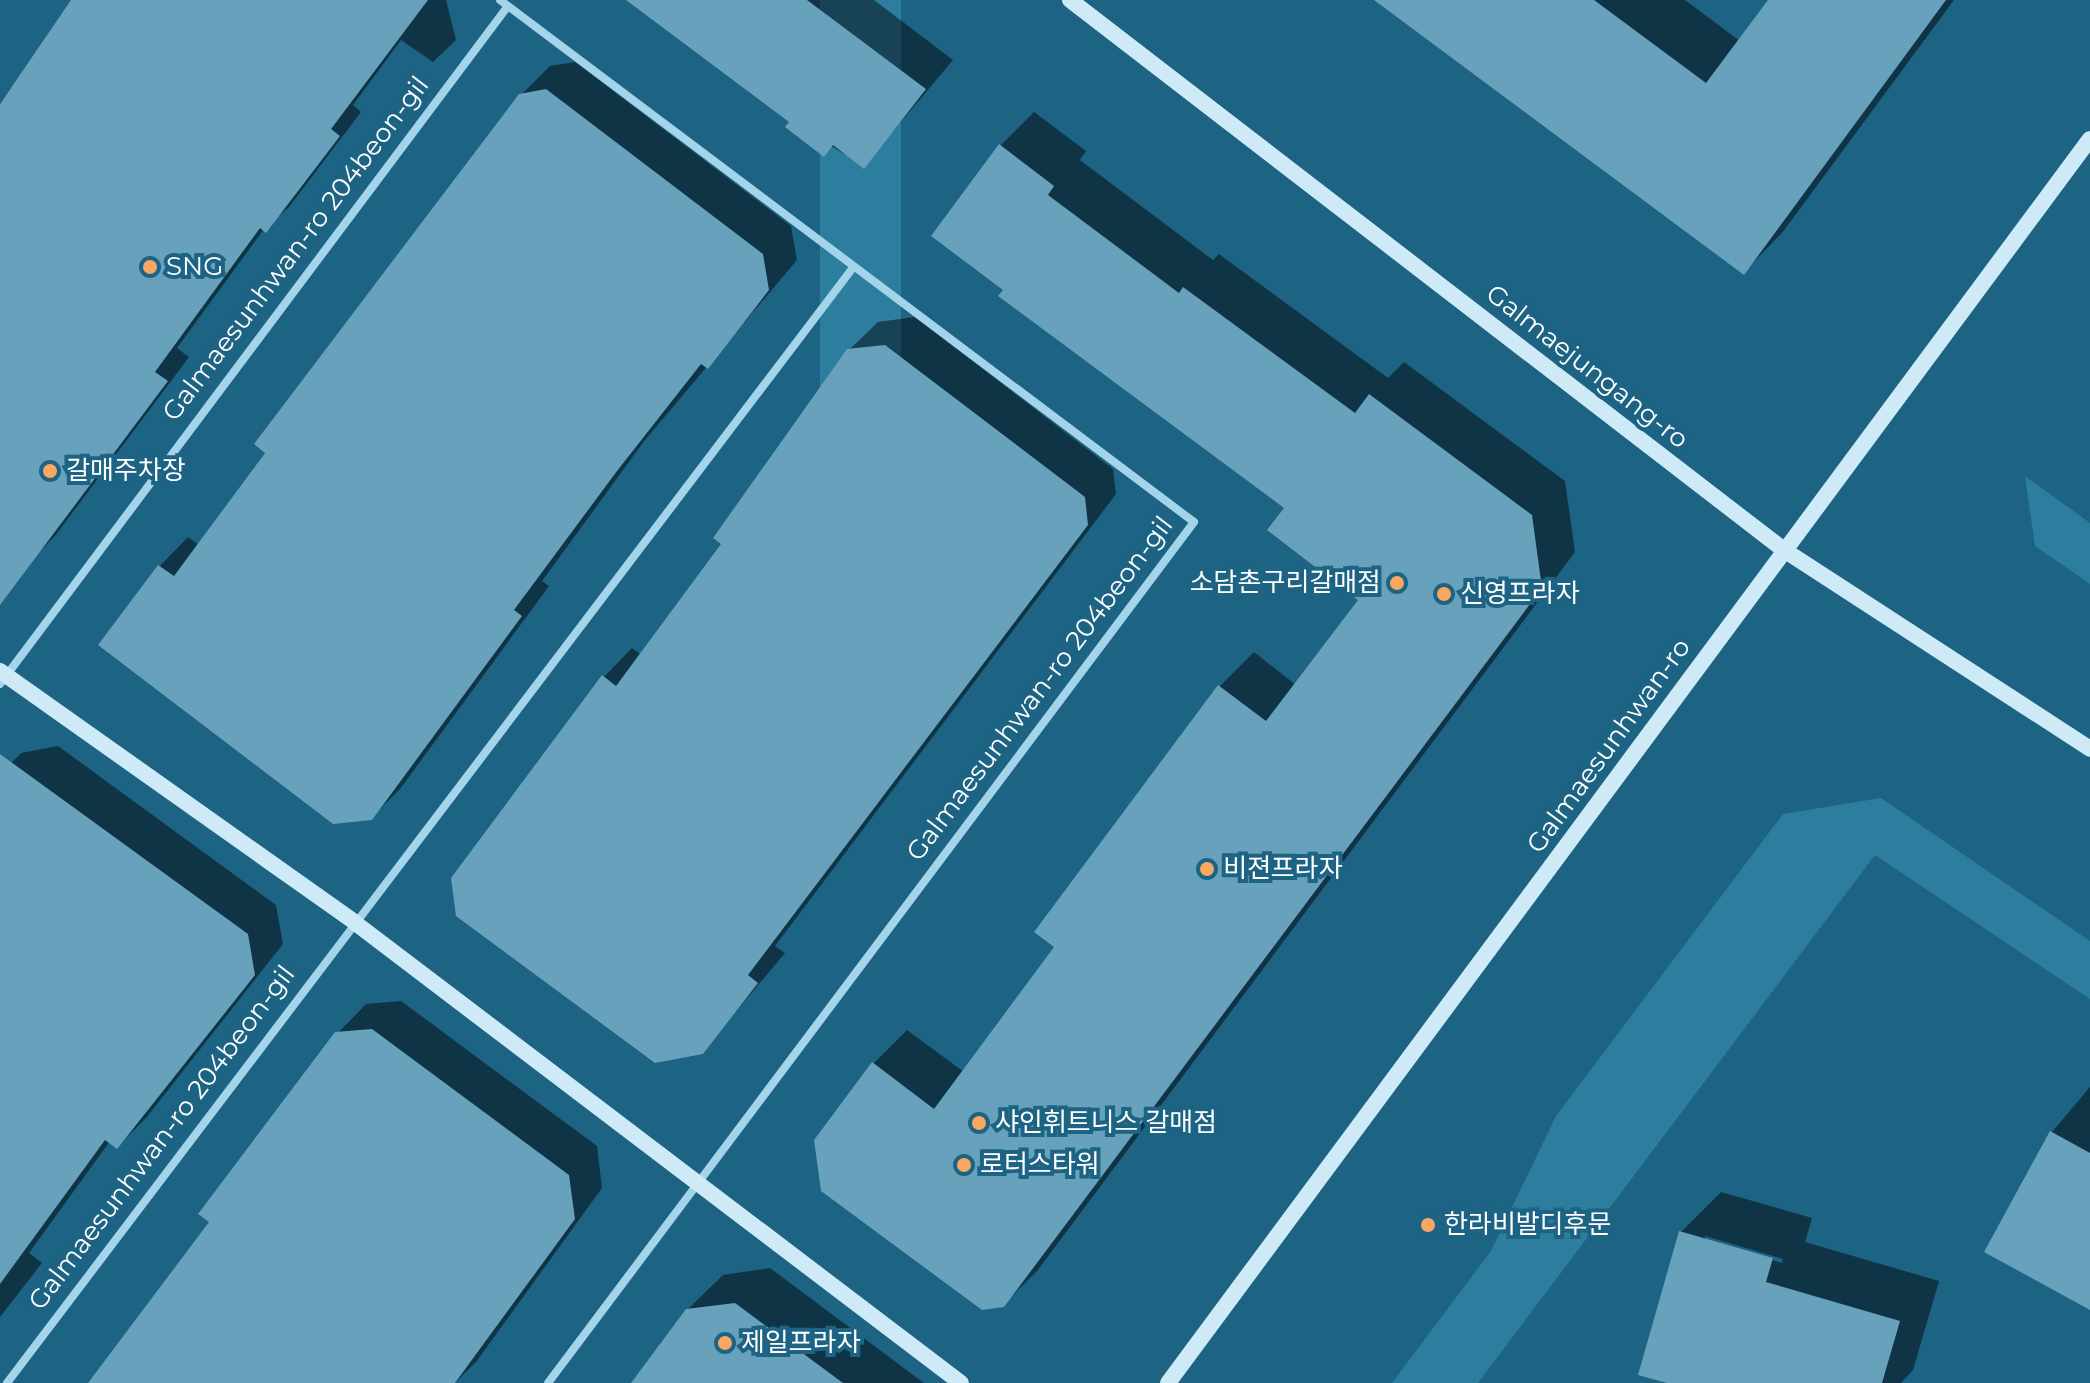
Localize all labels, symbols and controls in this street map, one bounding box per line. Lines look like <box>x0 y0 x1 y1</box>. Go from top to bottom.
street label: Galmaesunhwan-ro 204beon-gil <box>156 71 436 427</box>
place label: SNG <box>166 251 223 283</box>
marker: SNG <box>141 258 159 276</box>
street label: Galmaejungang-ro <box>1480 278 1694 456</box>
place label: 갈매주차장 <box>66 455 186 487</box>
marker: 갈매주차장 <box>41 462 59 480</box>
street label: Galmaesunhwan-ro 204beon-gil <box>900 511 1180 867</box>
place label: 소담촌구리갈매점 <box>1190 567 1381 599</box>
marker: 소담촌구리갈매점 <box>1388 574 1406 592</box>
place label: 신영프라자 <box>1460 578 1580 610</box>
marker: 신영프라자 <box>1435 585 1453 603</box>
street label: Galmaesunhwan-ro <box>1521 633 1697 859</box>
place label: 비젼프라자 <box>1223 853 1343 885</box>
marker: 비젼프라자 <box>1198 860 1216 878</box>
street label: Galmaesunhwan-ro 204beon-gil <box>22 960 302 1316</box>
place label: 샤인휘트니스 갈매점 <box>995 1107 1217 1139</box>
marker: 샤인휘트니스 갈매점 <box>970 1114 988 1132</box>
place label: 로터스타워 <box>980 1149 1100 1181</box>
marker: 로터스타워 <box>955 1156 973 1174</box>
place label: 한라비발디후문 <box>1444 1209 1611 1241</box>
marker: 한라비발디후문 <box>1419 1216 1437 1234</box>
place label: 제일프라자 <box>741 1327 861 1359</box>
marker: 제일프라자 <box>716 1334 734 1352</box>

